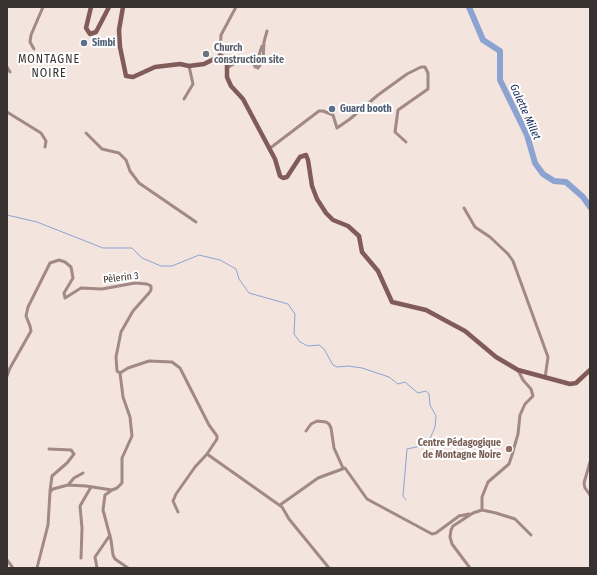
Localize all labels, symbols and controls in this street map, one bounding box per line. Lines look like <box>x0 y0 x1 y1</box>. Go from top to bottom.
place label: Simbi <box>92 37 115 49</box>
marker: Simbi <box>79 38 89 48</box>
place label: Church construction site <box>214 42 284 66</box>
marker: Church construction site <box>201 49 211 59</box>
district label: MONTAGNE NOIRE <box>18 53 80 81</box>
water label: Galette Millet <box>507 82 543 142</box>
place label: Guard booth <box>340 103 392 115</box>
marker: Guard booth <box>327 104 337 114</box>
street label: Pèlerin 3 <box>103 270 139 286</box>
place label: Centre Pédagogique de Montagne Noire <box>418 437 501 460</box>
marker: Centre Pédagogique de Montagne Noire <box>504 444 514 454</box>

